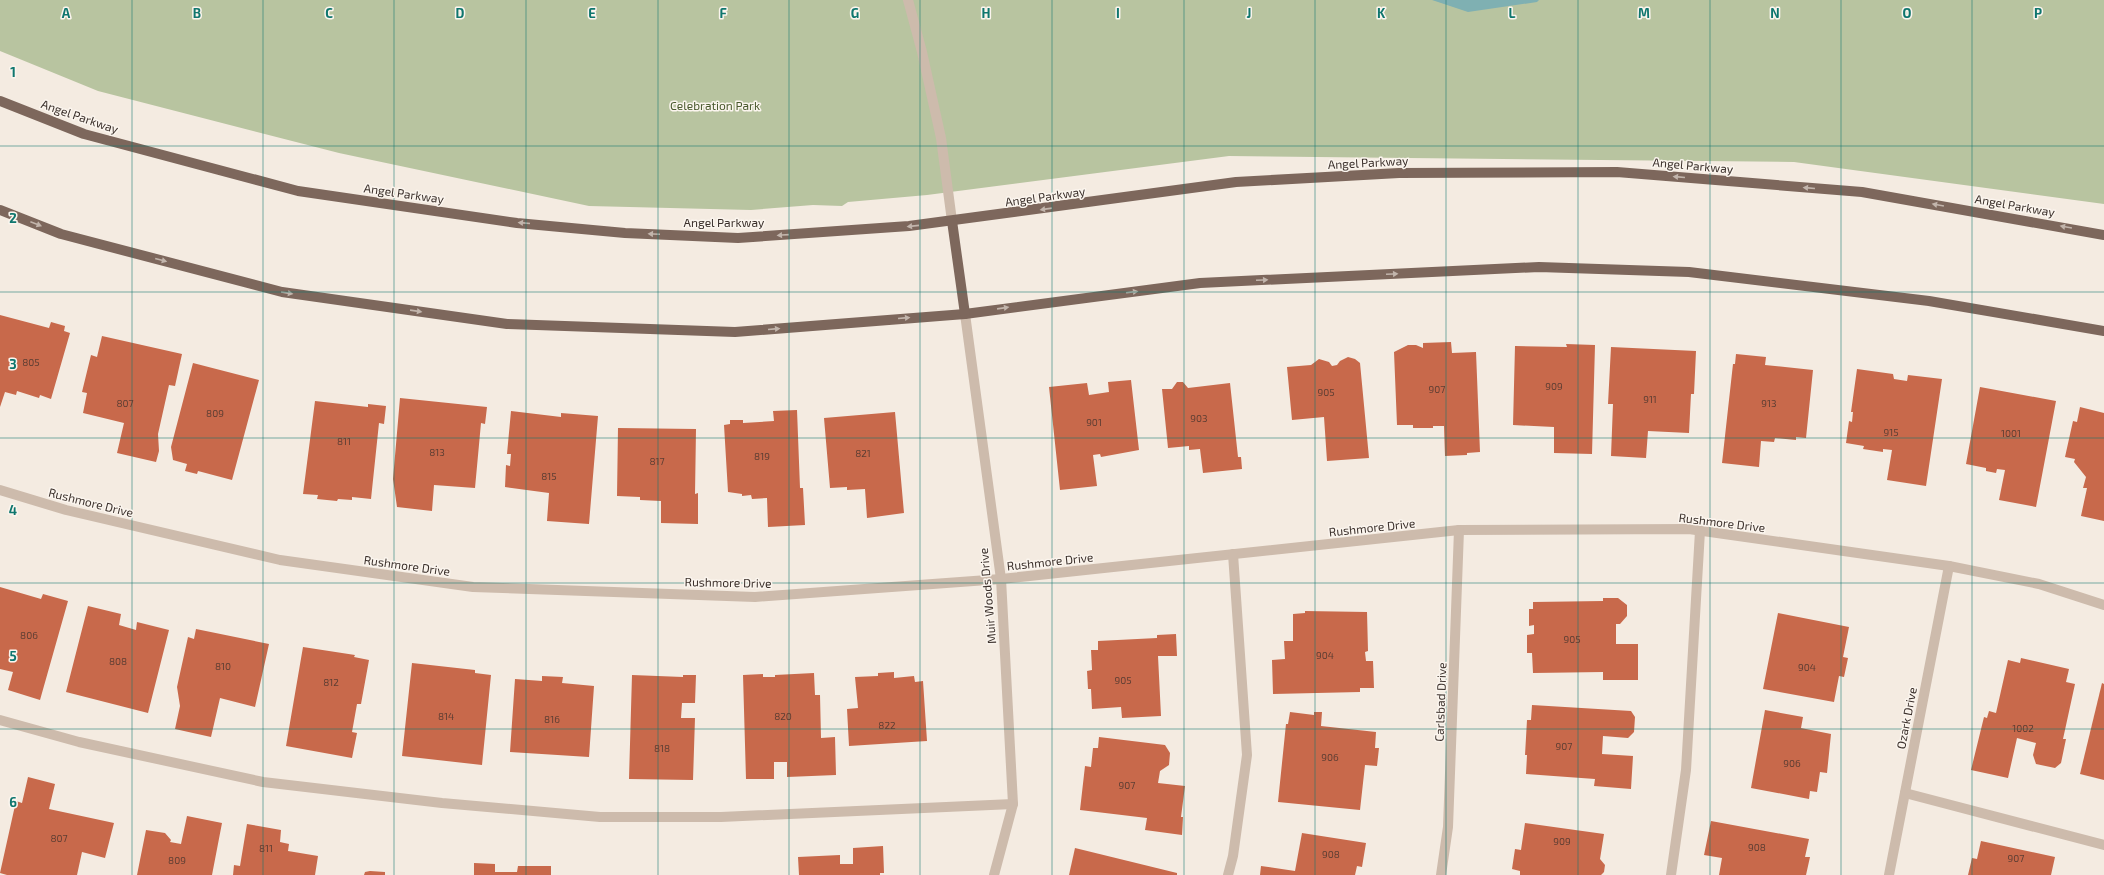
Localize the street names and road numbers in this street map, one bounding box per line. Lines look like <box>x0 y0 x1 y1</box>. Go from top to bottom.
street label: Angel Parkway <box>40 96 121 136</box>
street label: Angel Parkway <box>1327 153 1409 171</box>
street label: Angel Parkway <box>1652 155 1735 176</box>
street label: Angel Parkway <box>363 180 446 206</box>
street label: Angel Parkway <box>1004 183 1087 209</box>
street label: Angel Parkway <box>1974 191 2057 219</box>
street label: Angel Parkway <box>684 215 765 229</box>
street label: Rushmore Drive <box>47 485 135 519</box>
street label: Rushmore Drive <box>1678 510 1766 534</box>
street label: Rushmore Drive <box>1328 515 1416 539</box>
street label: Muir Woods Drive <box>976 547 998 645</box>
street label: Rushmore Drive <box>1006 549 1094 573</box>
street label: Rushmore Drive <box>363 552 451 578</box>
street label: Rushmore Drive <box>684 574 772 590</box>
street label: Carlsbad Drive <box>1432 662 1448 742</box>
street label: Ozark Drive <box>1893 686 1919 750</box>

